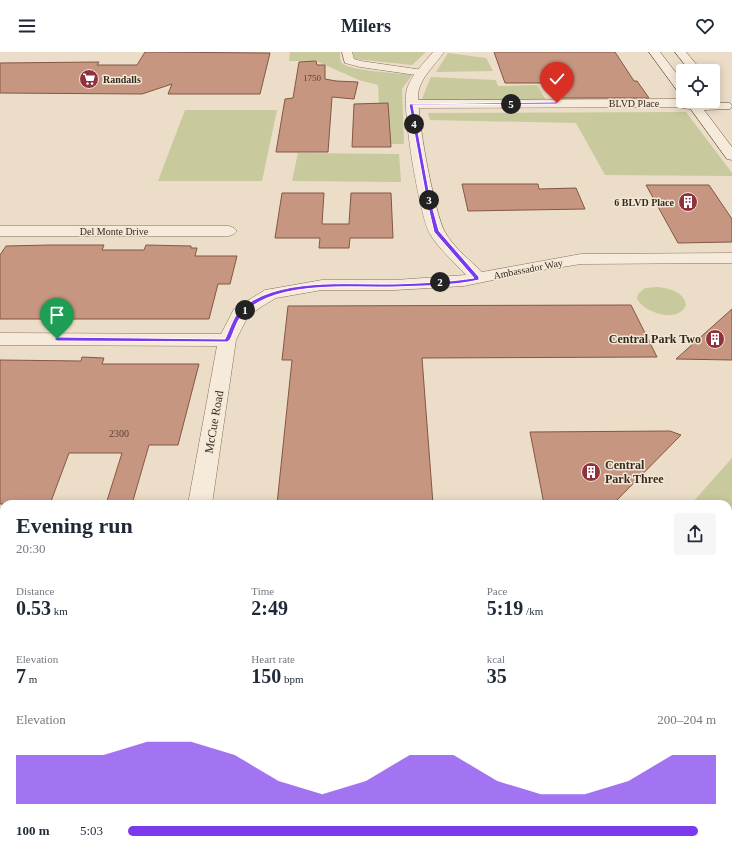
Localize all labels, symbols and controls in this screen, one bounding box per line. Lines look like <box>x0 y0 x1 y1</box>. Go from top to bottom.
icon: menu <box>16 15 38 37</box>
icon: heart <box>694 15 716 37</box>
text: Milers <box>341 16 391 36</box>
pin <box>540 62 574 103</box>
map controls <box>676 64 720 108</box>
button: locate <box>676 64 720 108</box>
supermarket icon: Randalls <box>78 68 100 90</box>
icon: check <box>546 68 568 90</box>
house number: 1750 <box>303 73 322 83</box>
place label: Randalls <box>103 74 141 85</box>
pin: 5 <box>501 94 521 114</box>
text: 5 <box>508 98 514 110</box>
street label: BLVD Place <box>609 98 660 109</box>
pin: 4 <box>404 114 424 134</box>
text: 4 <box>411 118 417 130</box>
pin: 3 <box>419 190 439 210</box>
building icon: 6 BLVD Place <box>677 191 699 213</box>
text: 3 <box>426 194 432 206</box>
place label: 6 BLVD Place <box>614 197 675 208</box>
street label: Del Monte Drive <box>80 226 149 237</box>
street label: Ambassador Way <box>492 257 564 281</box>
pin: 2 <box>430 272 450 292</box>
text: 2 <box>437 276 443 288</box>
pin <box>40 298 74 339</box>
pin: 1 <box>235 300 255 320</box>
icon: arrive <box>46 304 68 326</box>
text: 1 <box>242 304 248 316</box>
building icon: Central Park Two <box>704 328 726 350</box>
place label: Central Park Two <box>609 332 701 346</box>
street label: McCue Road <box>202 389 226 455</box>
house number: 2300 <box>109 428 129 439</box>
place label: Central Park Three <box>605 458 664 486</box>
building icon: Central Park Three <box>580 461 602 483</box>
text: Evening run <box>16 513 133 538</box>
button: share <box>674 513 716 555</box>
text: 20:30 <box>16 541 46 556</box>
text: Distance <box>16 585 54 597</box>
text: Time <box>251 585 274 597</box>
text: Pace <box>487 585 507 597</box>
text: 0.53 <box>16 597 51 619</box>
text: 2:49 <box>251 597 288 619</box>
text: 5:19 <box>487 597 523 619</box>
text: km <box>51 605 68 617</box>
text: /km <box>523 605 543 617</box>
text: Elevation <box>16 653 58 665</box>
text: Heart rate <box>251 653 295 665</box>
text: kcal <box>487 653 505 665</box>
text: 7 <box>16 665 26 687</box>
text: 150 <box>251 665 281 687</box>
text: 35 <box>487 665 507 687</box>
text: m <box>26 673 37 685</box>
text: bpm <box>281 673 304 685</box>
text: Elevation <box>16 712 66 727</box>
text: 200–204 m <box>657 712 716 727</box>
text: 100 m <box>16 823 50 838</box>
text: 5:03 <box>80 823 103 838</box>

